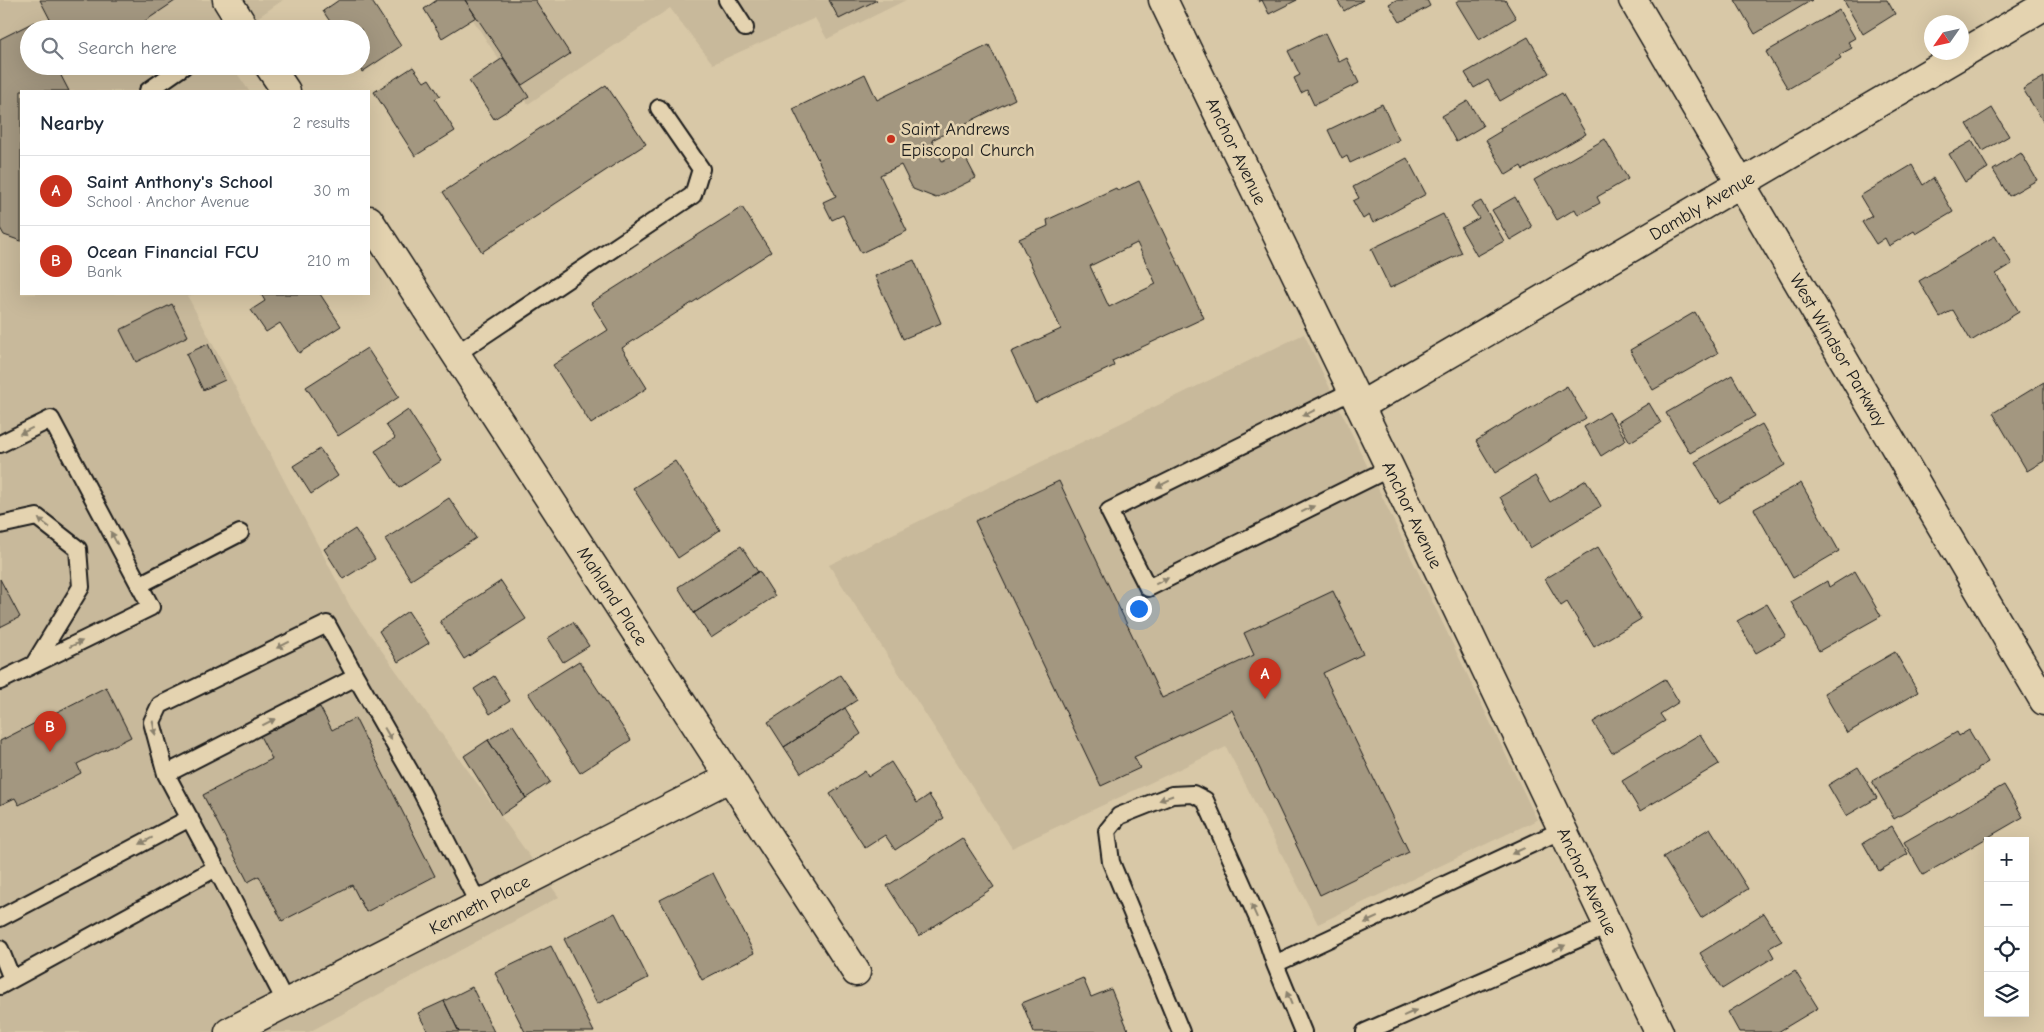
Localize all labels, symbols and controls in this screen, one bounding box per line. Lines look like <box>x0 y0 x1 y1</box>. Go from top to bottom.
north arrow <box>1924 15 1969 60</box>
search box <box>20 20 370 75</box>
icon: search <box>38 34 66 62</box>
text: Search here <box>78 37 177 59</box>
street label: Anchor Avenue <box>1201 94 1271 208</box>
text: Nearby <box>40 111 104 135</box>
text: 2 results <box>293 114 350 132</box>
place label: Saint Andrews Episcopal Church <box>901 119 1035 161</box>
marker: Saint Andrews Episcopal Church <box>885 133 897 145</box>
street label: Dambly Avenue <box>1646 168 1758 245</box>
text: Saint Anthony's School <box>87 171 273 193</box>
text: A <box>52 182 60 200</box>
text: 30 m <box>314 182 350 200</box>
text: School · Anchor Avenue <box>87 193 249 211</box>
text: Ocean Financial FCU <box>87 241 259 263</box>
text: B <box>51 252 61 270</box>
text: 210 m <box>307 252 350 270</box>
text: Bank <box>87 263 122 281</box>
street label: West Windsor Parkway <box>1785 270 1891 432</box>
one-way arrow <box>1301 408 1316 417</box>
one-way arrow <box>19 427 33 435</box>
street label: Anchor Avenue <box>1377 458 1446 572</box>
one-way arrow <box>1156 480 1170 488</box>
one-way arrow <box>1301 505 1315 513</box>
one-way arrow <box>38 517 51 528</box>
one-way arrow <box>110 531 118 546</box>
street label: Mahland Place <box>572 543 652 650</box>
one-way arrow <box>1155 576 1170 585</box>
your location <box>1126 596 1152 622</box>
one-way arrow <box>68 640 83 649</box>
one-way arrow <box>276 641 290 649</box>
pin: A <box>1249 658 1281 699</box>
pin: B <box>34 711 66 752</box>
one-way arrow <box>261 718 276 726</box>
one-way arrow <box>151 721 159 737</box>
one-way arrow <box>384 726 392 741</box>
one-way arrow <box>1158 794 1173 802</box>
street label: Anchor Avenue <box>1552 824 1621 939</box>
one-way arrow <box>139 837 154 845</box>
map controls <box>1984 837 2029 1017</box>
button: + <box>1984 837 2029 882</box>
one-way arrow <box>1511 847 1525 855</box>
street label: Kenneth Place <box>426 871 534 939</box>
button: − <box>1984 882 2029 927</box>
one-way arrow <box>1250 904 1258 918</box>
one-way arrow <box>1364 916 1378 924</box>
button: locate <box>1984 927 2029 972</box>
one-way arrow <box>1552 944 1566 952</box>
button: layers <box>1984 972 2029 1017</box>
one-way arrow <box>1285 990 1293 1005</box>
one-way arrow <box>1403 1008 1417 1016</box>

